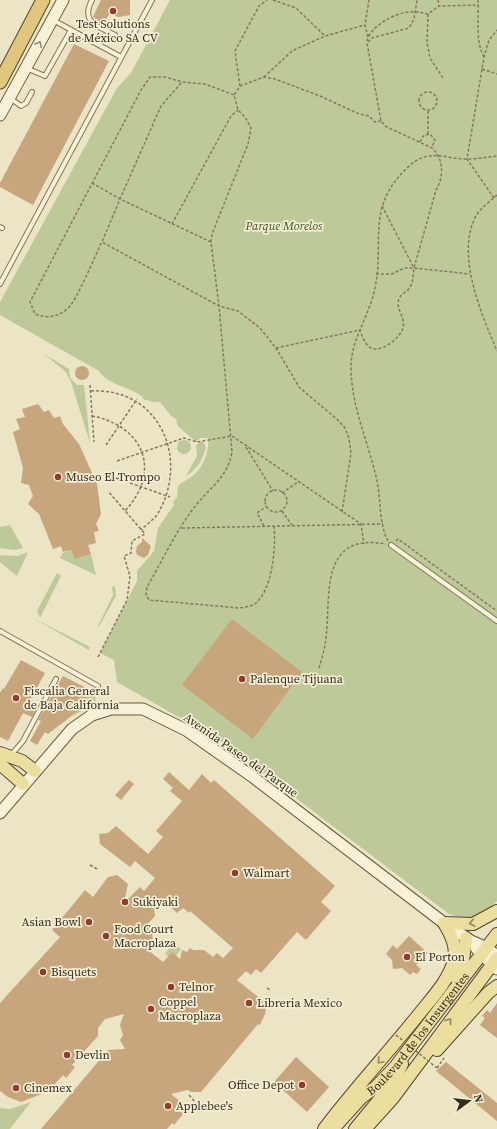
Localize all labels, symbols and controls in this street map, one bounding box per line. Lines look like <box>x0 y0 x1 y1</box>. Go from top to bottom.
marker: Test Solutions de México SA CV <box>108 6 118 16</box>
place label: Test Solutions de México SA CV <box>68 16 158 46</box>
one-way arrow <box>34 41 42 48</box>
park label: Parque Morelos <box>245 218 323 234</box>
place label: Museo El Trompo <box>66 469 161 485</box>
marker: Museo El Trompo <box>53 472 63 482</box>
place label: Palenque Tijuana <box>250 671 344 687</box>
marker: Palenque Tijuana <box>237 674 247 684</box>
place label: Fiscalia General de Baja California <box>24 683 120 713</box>
marker: Fiscalia General de Baja California <box>11 693 21 703</box>
street label: Avenida Paseo del Parque <box>181 709 301 801</box>
place label: Walmart <box>243 865 290 881</box>
marker: Walmart <box>230 868 240 878</box>
place label: Sukiyaki <box>133 894 179 910</box>
marker: Sukiyaki <box>120 897 130 907</box>
place label: Asian Bowl <box>21 914 81 930</box>
marker: Asian Bowl <box>84 917 94 927</box>
one-way arrow <box>469 919 475 927</box>
place label: Food Court Macroplaza <box>114 921 177 951</box>
marker: Food Court Macroplaza <box>101 931 111 941</box>
place label: El Porton <box>415 949 465 965</box>
marker: El Porton <box>402 952 412 962</box>
place label: Bisquets <box>51 964 96 980</box>
marker: Bisquets <box>38 967 48 977</box>
street label: Boulevard de los Insurgentes <box>363 969 473 1099</box>
place label: Telnor <box>179 979 214 995</box>
marker: Telnor <box>166 982 176 992</box>
place label: Coppel Macroplaza <box>159 994 222 1024</box>
place label: Libreria Mexico <box>257 995 343 1011</box>
marker: Libreria Mexico <box>244 998 254 1008</box>
marker: Coppel Macroplaza <box>146 1004 156 1014</box>
one-way arrow <box>445 1019 452 1026</box>
place label: Devlin <box>75 1047 110 1063</box>
marker: Devlin <box>62 1050 72 1060</box>
one-way arrow <box>377 1056 385 1064</box>
place label: Office Depot <box>228 1077 294 1093</box>
place label: Cinemex <box>24 1080 72 1096</box>
marker: Office Depot <box>297 1080 307 1090</box>
north arrow <box>449 1081 489 1121</box>
marker: Cinemex <box>11 1083 21 1093</box>
text: N <box>470 1093 486 1104</box>
place label: Applebee's <box>176 1098 233 1114</box>
marker: Applebee's <box>163 1101 173 1111</box>

